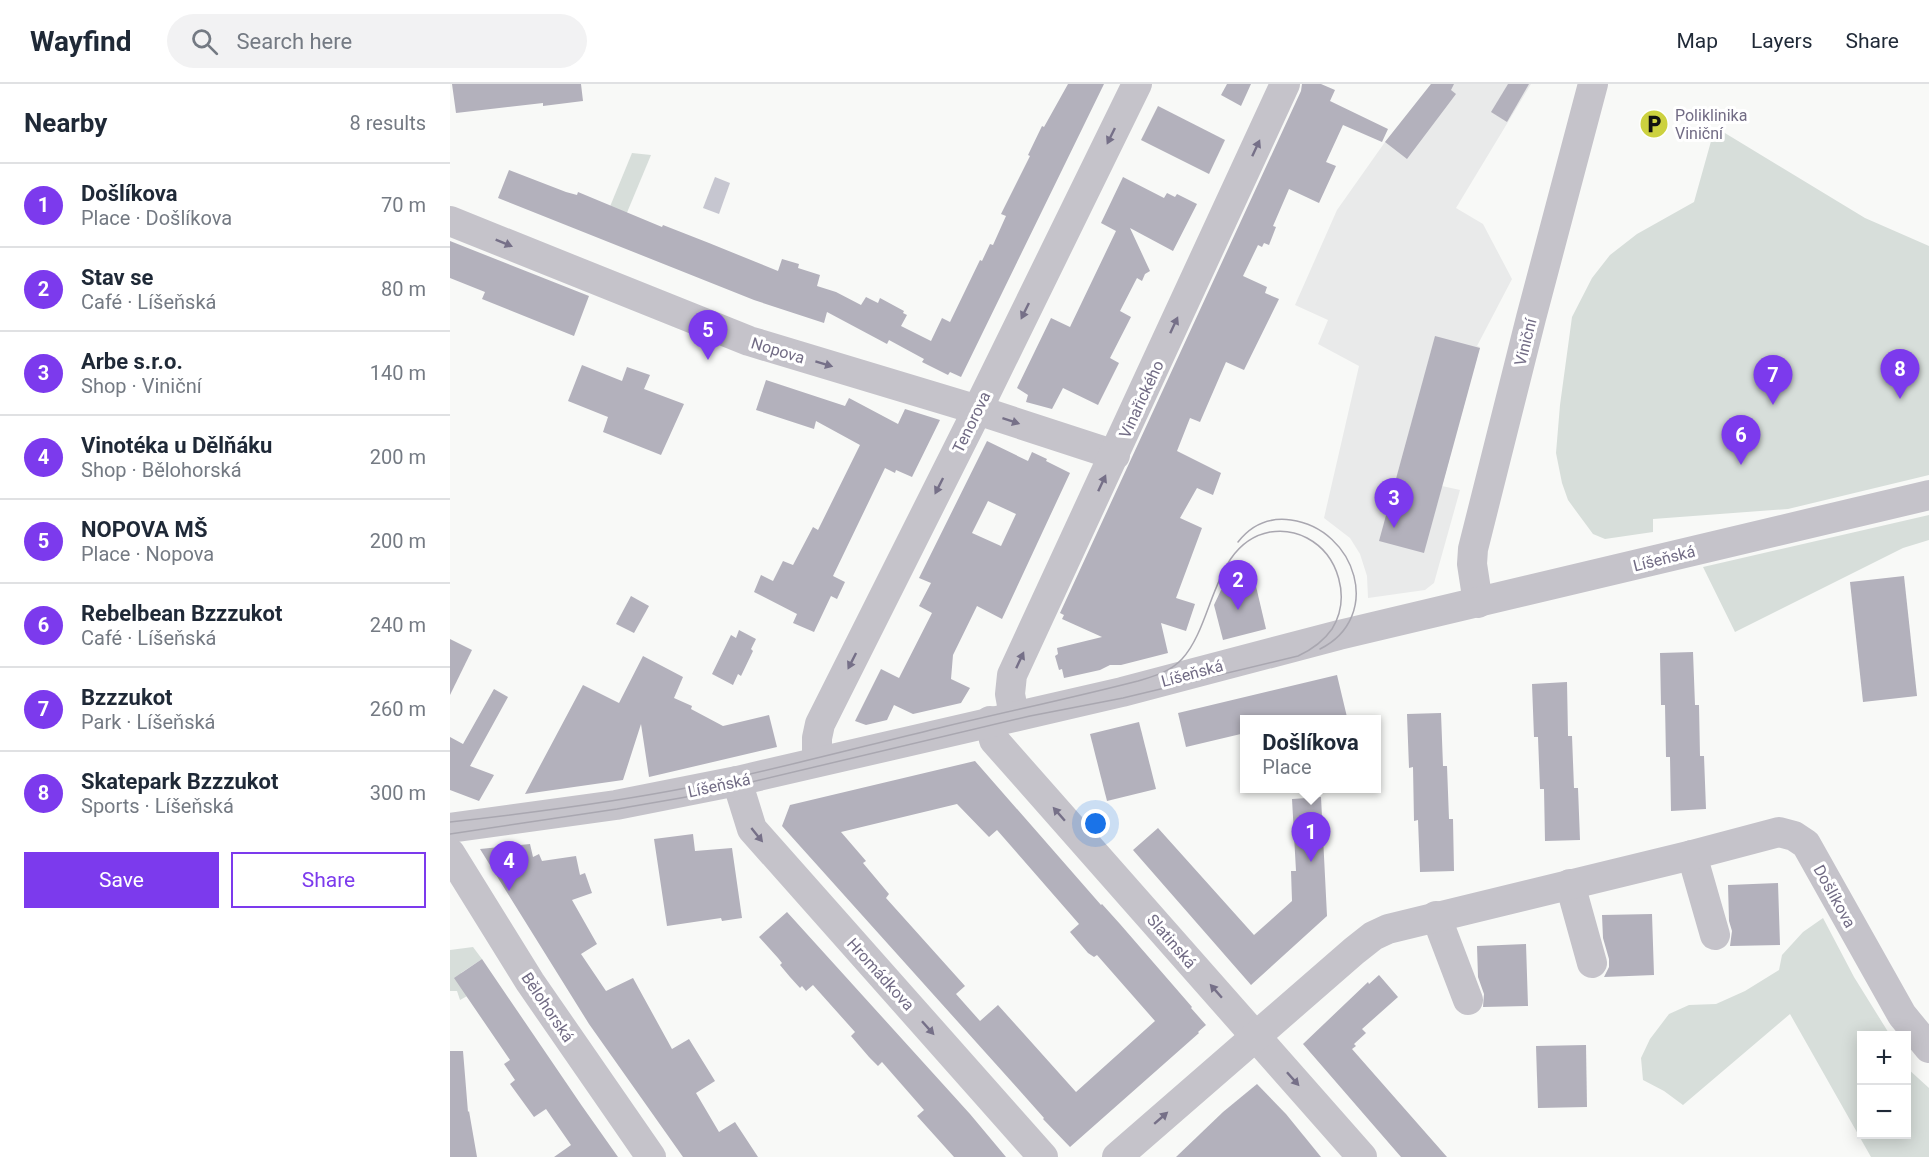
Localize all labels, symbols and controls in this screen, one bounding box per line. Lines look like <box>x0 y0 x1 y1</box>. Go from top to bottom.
search box <box>167 14 587 68</box>
text: Wayfind <box>30 25 131 58</box>
icon: search <box>188 25 221 58</box>
text: Search here <box>236 29 352 54</box>
text: Map <box>1676 29 1718 53</box>
text: Layers <box>1751 29 1812 53</box>
text: Share <box>1845 29 1899 53</box>
place label: Poliklinika Viniční <box>1675 106 1747 143</box>
text: Nearby <box>24 108 107 138</box>
parking icon: Poliklinika Viniční <box>1638 108 1670 140</box>
text: 8 results <box>350 111 426 135</box>
one-way arrow <box>1106 128 1116 145</box>
one-way arrow <box>1251 140 1260 157</box>
text: Došlíkova <box>81 181 178 206</box>
text: 1 <box>38 193 49 217</box>
text: 70 m <box>381 193 426 217</box>
text: Place · Došlíkova <box>81 206 232 230</box>
one-way arrow <box>496 238 514 248</box>
text: Stav se <box>81 265 153 290</box>
text: 2 <box>38 277 49 301</box>
text: 80 m <box>381 277 426 301</box>
text: Café · Líšeňská <box>81 290 216 314</box>
one-way arrow <box>1020 303 1029 320</box>
pin: 5 <box>688 310 728 360</box>
street label: Viniční <box>1510 316 1541 368</box>
one-way arrow <box>1170 317 1179 334</box>
street label: Nopova <box>749 333 807 368</box>
text: Arbe s.r.o. <box>81 349 183 374</box>
pin: 8 <box>1880 350 1920 399</box>
pin: 7 <box>1754 356 1792 405</box>
street label: Vinařického <box>1115 357 1168 441</box>
one-way arrow <box>815 360 833 369</box>
text: 3 <box>38 361 49 385</box>
text: 140 m <box>370 361 426 385</box>
text: Shop · Viniční <box>81 374 202 398</box>
street label: Tenorova <box>948 388 994 456</box>
one-way arrow <box>1002 416 1020 426</box>
pin: 6 <box>1722 416 1760 465</box>
text: Vinotéka u Dělňáku <box>81 433 272 458</box>
text: 4 <box>38 445 49 469</box>
text: 200 m <box>370 445 426 469</box>
text: Shop · Bělohorská <box>81 458 242 482</box>
one-way arrow <box>1097 474 1106 491</box>
one-way arrow <box>934 478 944 495</box>
pin: 3 <box>1374 478 1414 528</box>
text: NOPOVA MŠ <box>81 517 207 542</box>
text: 5 <box>38 529 49 553</box>
text: 200 m <box>370 529 426 553</box>
text: Place · Nopova <box>81 542 214 566</box>
street label: Líšeňská <box>1631 542 1697 575</box>
pin: 2 <box>1218 560 1258 610</box>
text: Rebelbean Bzzzukot <box>81 601 282 626</box>
text: 6 <box>38 613 49 637</box>
text: 240 m <box>370 613 426 637</box>
text: Café · Líšeňská <box>81 626 216 650</box>
one-way arrow <box>1015 651 1024 668</box>
one-way arrow <box>847 652 856 669</box>
street label: Líšeňská <box>1159 656 1225 691</box>
text: Bzzzukot <box>81 685 173 710</box>
text: 7 <box>38 697 49 721</box>
text: 260 m <box>370 697 426 721</box>
text: Park · Líšeňská <box>81 710 215 734</box>
popup <box>1240 715 1381 793</box>
text: Došlíkova <box>1262 730 1359 755</box>
text: Place <box>1262 755 1312 779</box>
text: Skatepark Bzzzukot <box>81 769 278 794</box>
street label: Líšeňská <box>686 770 752 801</box>
text: 8 <box>38 781 49 805</box>
text: 300 m <box>370 781 426 805</box>
text: Sports · Líšeňská <box>81 794 234 818</box>
one-way arrow <box>1053 807 1066 822</box>
your location <box>1081 809 1110 838</box>
pin: 1 <box>1292 812 1330 862</box>
one-way arrow <box>751 827 764 843</box>
pin: 4 <box>490 842 528 891</box>
button: Save <box>24 852 219 908</box>
button: Share <box>231 852 426 908</box>
street label: Došlíkova <box>1809 861 1860 931</box>
street label: Slatinská <box>1143 911 1200 972</box>
street label: Hromádkova <box>843 934 918 1015</box>
street label: Bělohorská <box>517 969 578 1046</box>
one-way arrow <box>1209 984 1223 999</box>
one-way arrow <box>921 1020 934 1035</box>
map controls <box>1857 1031 1911 1139</box>
button: + <box>1857 1031 1911 1085</box>
one-way arrow <box>1286 1071 1299 1086</box>
button: − <box>1857 1085 1911 1139</box>
one-way arrow <box>1153 1112 1168 1125</box>

